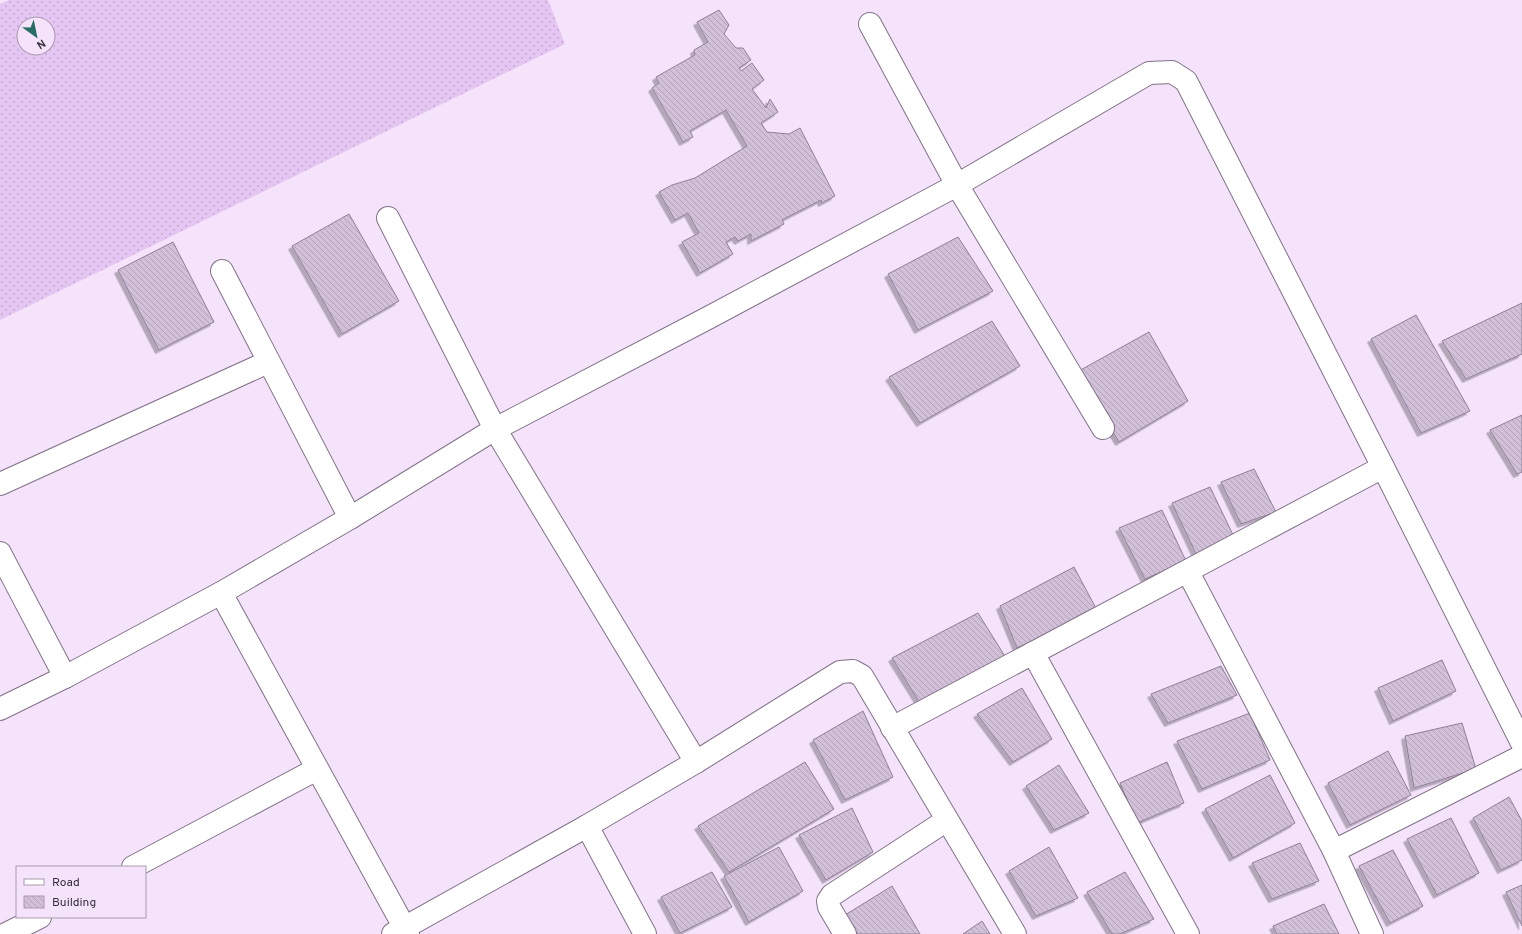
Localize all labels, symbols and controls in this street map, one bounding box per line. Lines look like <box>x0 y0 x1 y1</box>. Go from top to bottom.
north arrow <box>16 16 56 56</box>
text: N <box>34 36 48 52</box>
legend <box>16 866 146 918</box>
text: Road <box>52 875 80 891</box>
text: Building <box>52 895 96 911</box>

